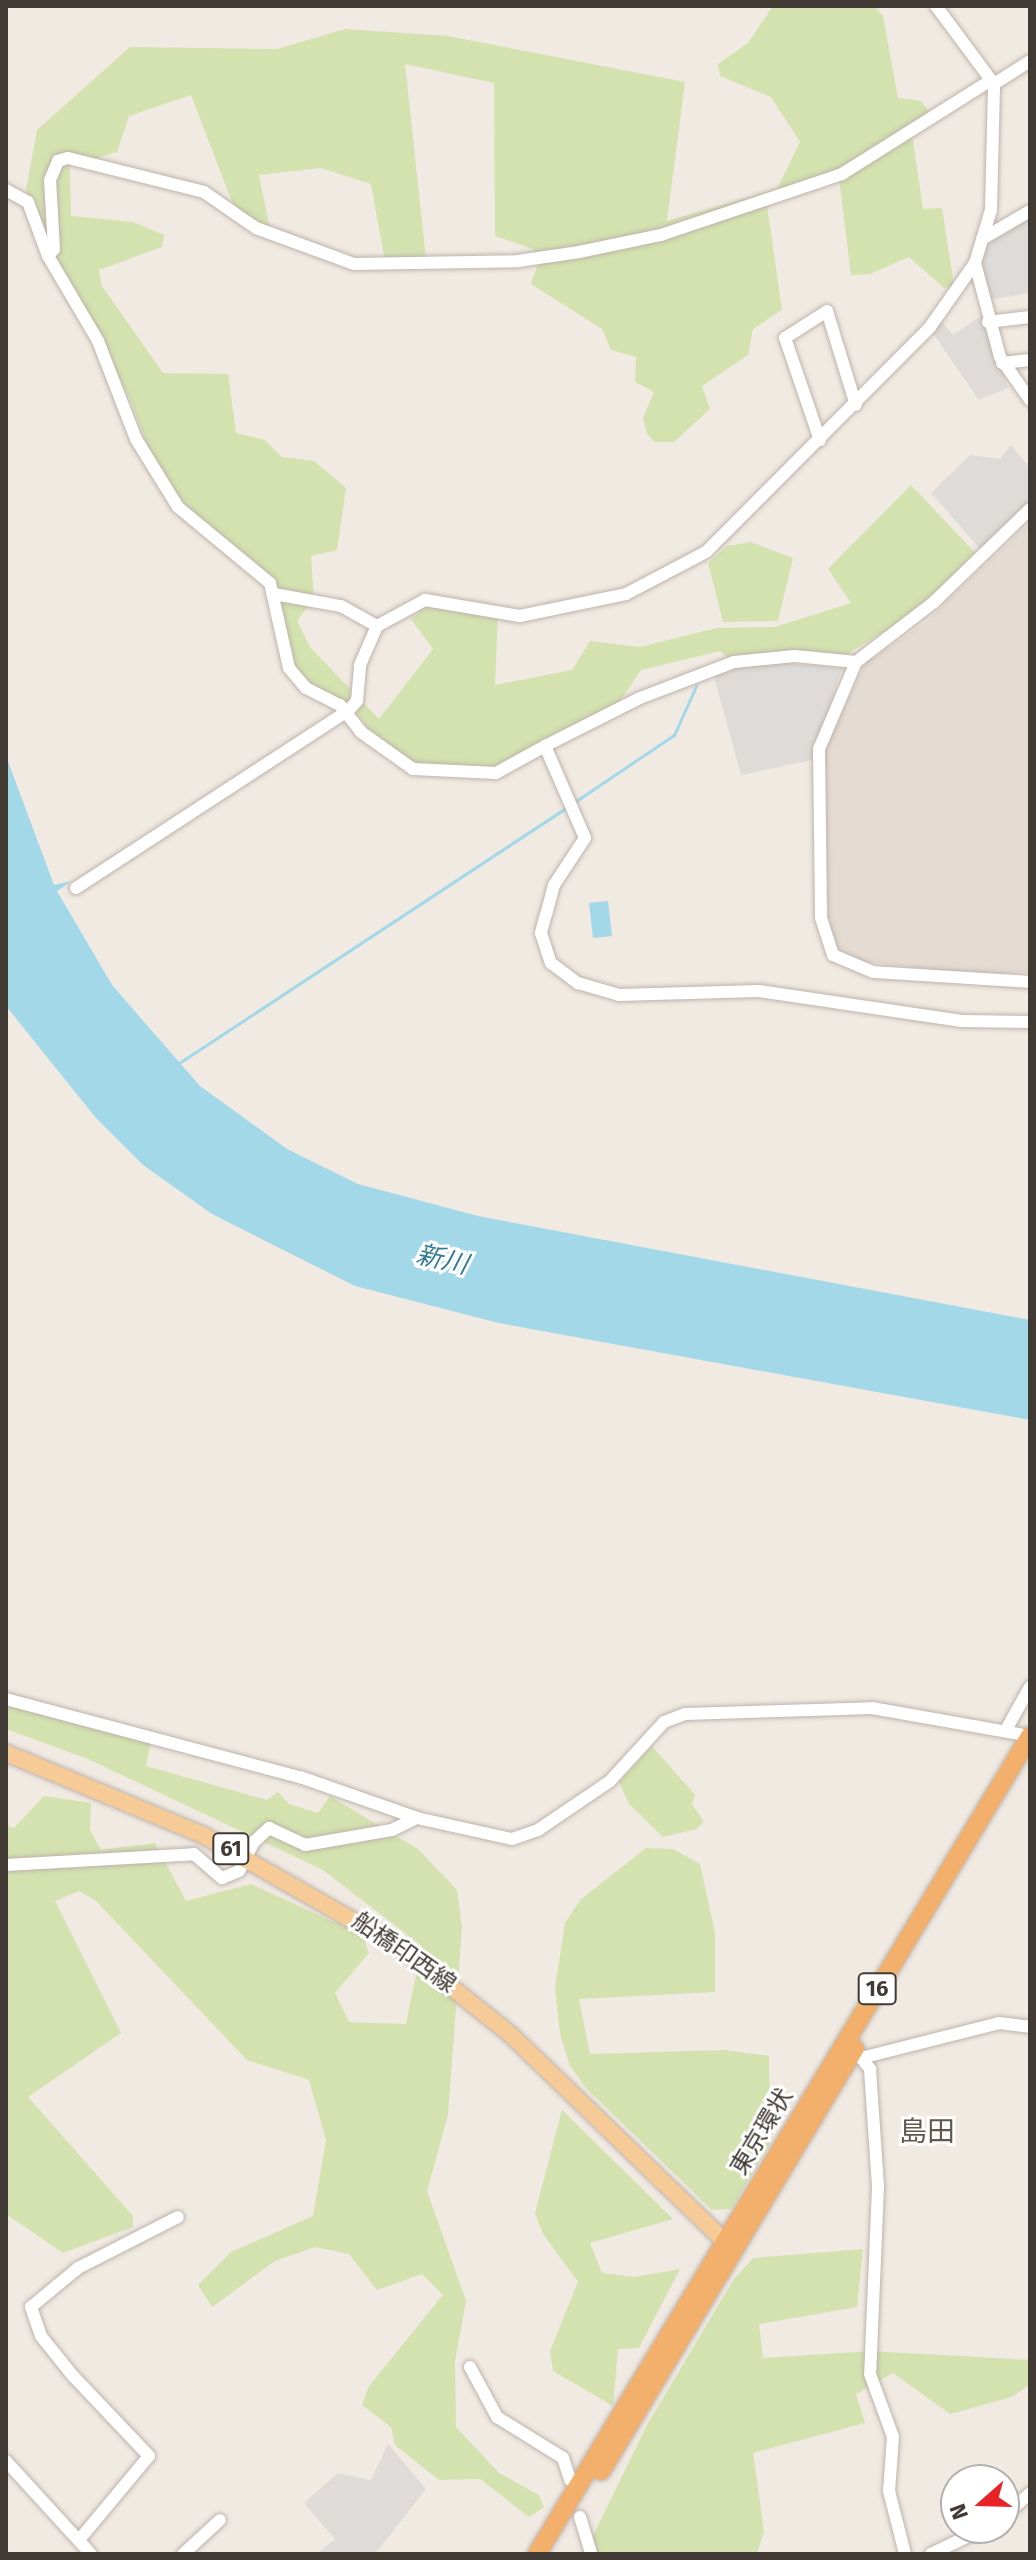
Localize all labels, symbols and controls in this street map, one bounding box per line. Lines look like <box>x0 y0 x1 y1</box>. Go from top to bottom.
water label: 新川 <box>413 1239 471 1281</box>
road number: 61 <box>211 1831 251 1867</box>
street label: 船橋印西線 <box>347 1907 461 1999</box>
road number: 16 <box>857 1971 897 2007</box>
street label: 東京環状 <box>725 2083 799 2181</box>
district label: 島田 <box>899 2115 955 2149</box>
north arrow <box>940 2464 1020 2544</box>
text: N <box>944 2500 974 2523</box>

